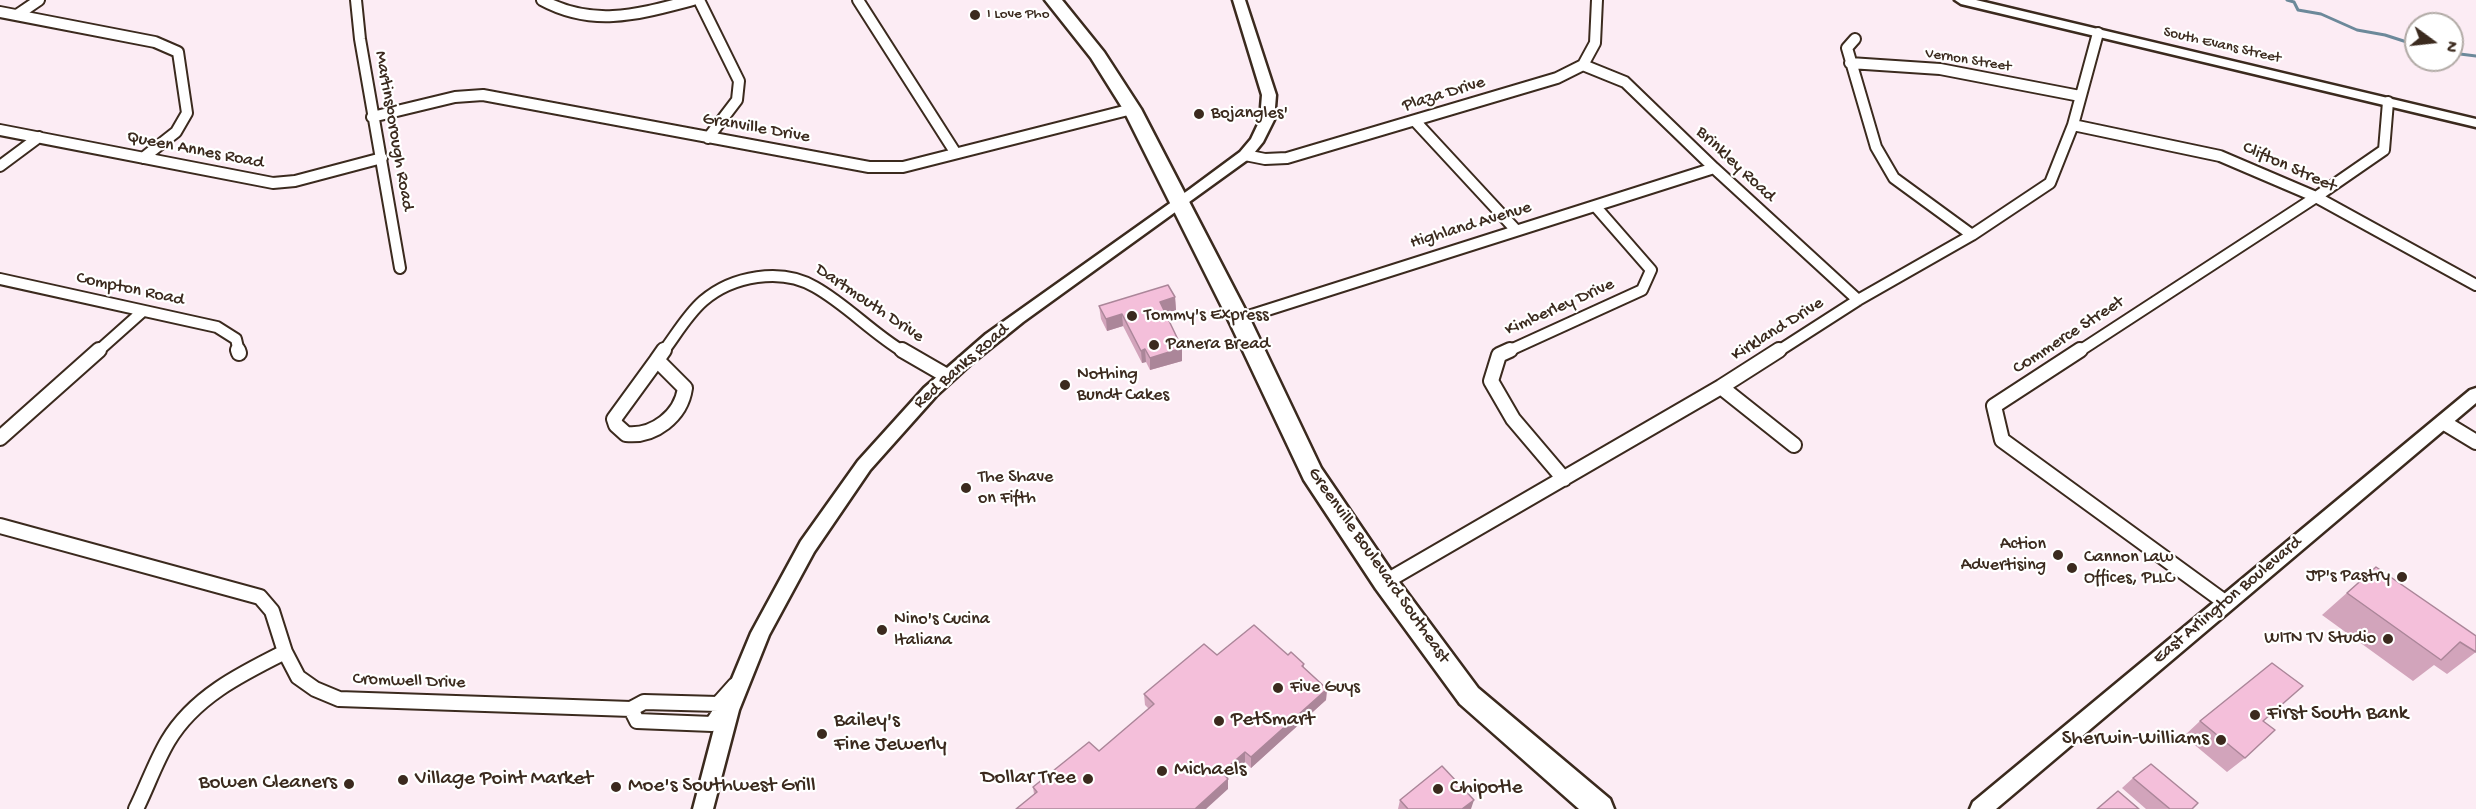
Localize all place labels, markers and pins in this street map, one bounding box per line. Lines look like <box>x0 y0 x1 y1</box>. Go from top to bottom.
place label: I Love Pho <box>987 6 1049 24</box>
marker: I Love Pho <box>968 8 982 22</box>
place label: Bojangles' <box>1211 103 1288 125</box>
marker: Bojangles' <box>1192 107 1206 121</box>
place label: Tommy's Express <box>1144 305 1269 327</box>
marker: Tommy's Express <box>1125 309 1139 323</box>
place label: Panera Bread <box>1166 334 1270 356</box>
marker: Panera Bread <box>1147 338 1161 352</box>
place label: Nothing Bundt Cakes <box>1077 364 1169 406</box>
marker: Nothing Bundt Cakes <box>1058 378 1072 392</box>
place label: The Shave on Fifth <box>978 467 1053 510</box>
marker: The Shave on Fifth <box>959 481 973 495</box>
place label: Action Advertising <box>1961 534 2046 576</box>
place label: Cannon Law Offices, PLLC <box>2084 547 2175 590</box>
marker: Action Advertising <box>2051 548 2065 562</box>
marker: Cannon Law Offices, PLLC <box>2065 561 2079 575</box>
place label: JP's Pastry <box>2306 566 2390 588</box>
marker: JP's Pastry <box>2395 570 2409 584</box>
place label: Nino's Cucina Italiana <box>894 609 990 652</box>
marker: Nino's Cucina Italiana <box>875 623 889 637</box>
place label: WITN TV Studio <box>2264 628 2376 650</box>
marker: WITN TV Studio <box>2381 632 2395 646</box>
place label: Five Guys <box>1290 677 1360 699</box>
marker: Five Guys <box>1271 681 1285 695</box>
place label: First South Bank <box>2267 702 2408 728</box>
place label: PetSmart <box>1231 708 1314 734</box>
marker: First South Bank <box>2248 708 2262 722</box>
place label: Bailey's Fine Jewerly <box>834 709 947 759</box>
marker: PetSmart <box>1212 714 1226 728</box>
marker: Bailey's Fine Jewerly <box>815 727 829 741</box>
place label: Sherwin-Williams <box>2062 727 2209 753</box>
marker: Sherwin-Williams <box>2214 733 2228 747</box>
place label: Michaels <box>1174 758 1246 784</box>
marker: Michaels <box>1155 764 1169 778</box>
place label: Dollar Tree <box>981 766 1076 792</box>
place label: Village Point Market <box>415 767 593 793</box>
place label: Bowen Cleaners <box>199 771 337 797</box>
marker: Dollar Tree <box>1081 772 1095 786</box>
marker: Village Point Market <box>396 773 410 787</box>
place label: Moe's Southwest Grill <box>628 774 816 800</box>
place label: Chipotle <box>1450 776 1522 802</box>
marker: Bowen Cleaners <box>342 777 356 791</box>
marker: Moe's Southwest Grill <box>609 780 623 794</box>
marker: Chipotle <box>1431 782 1445 796</box>

